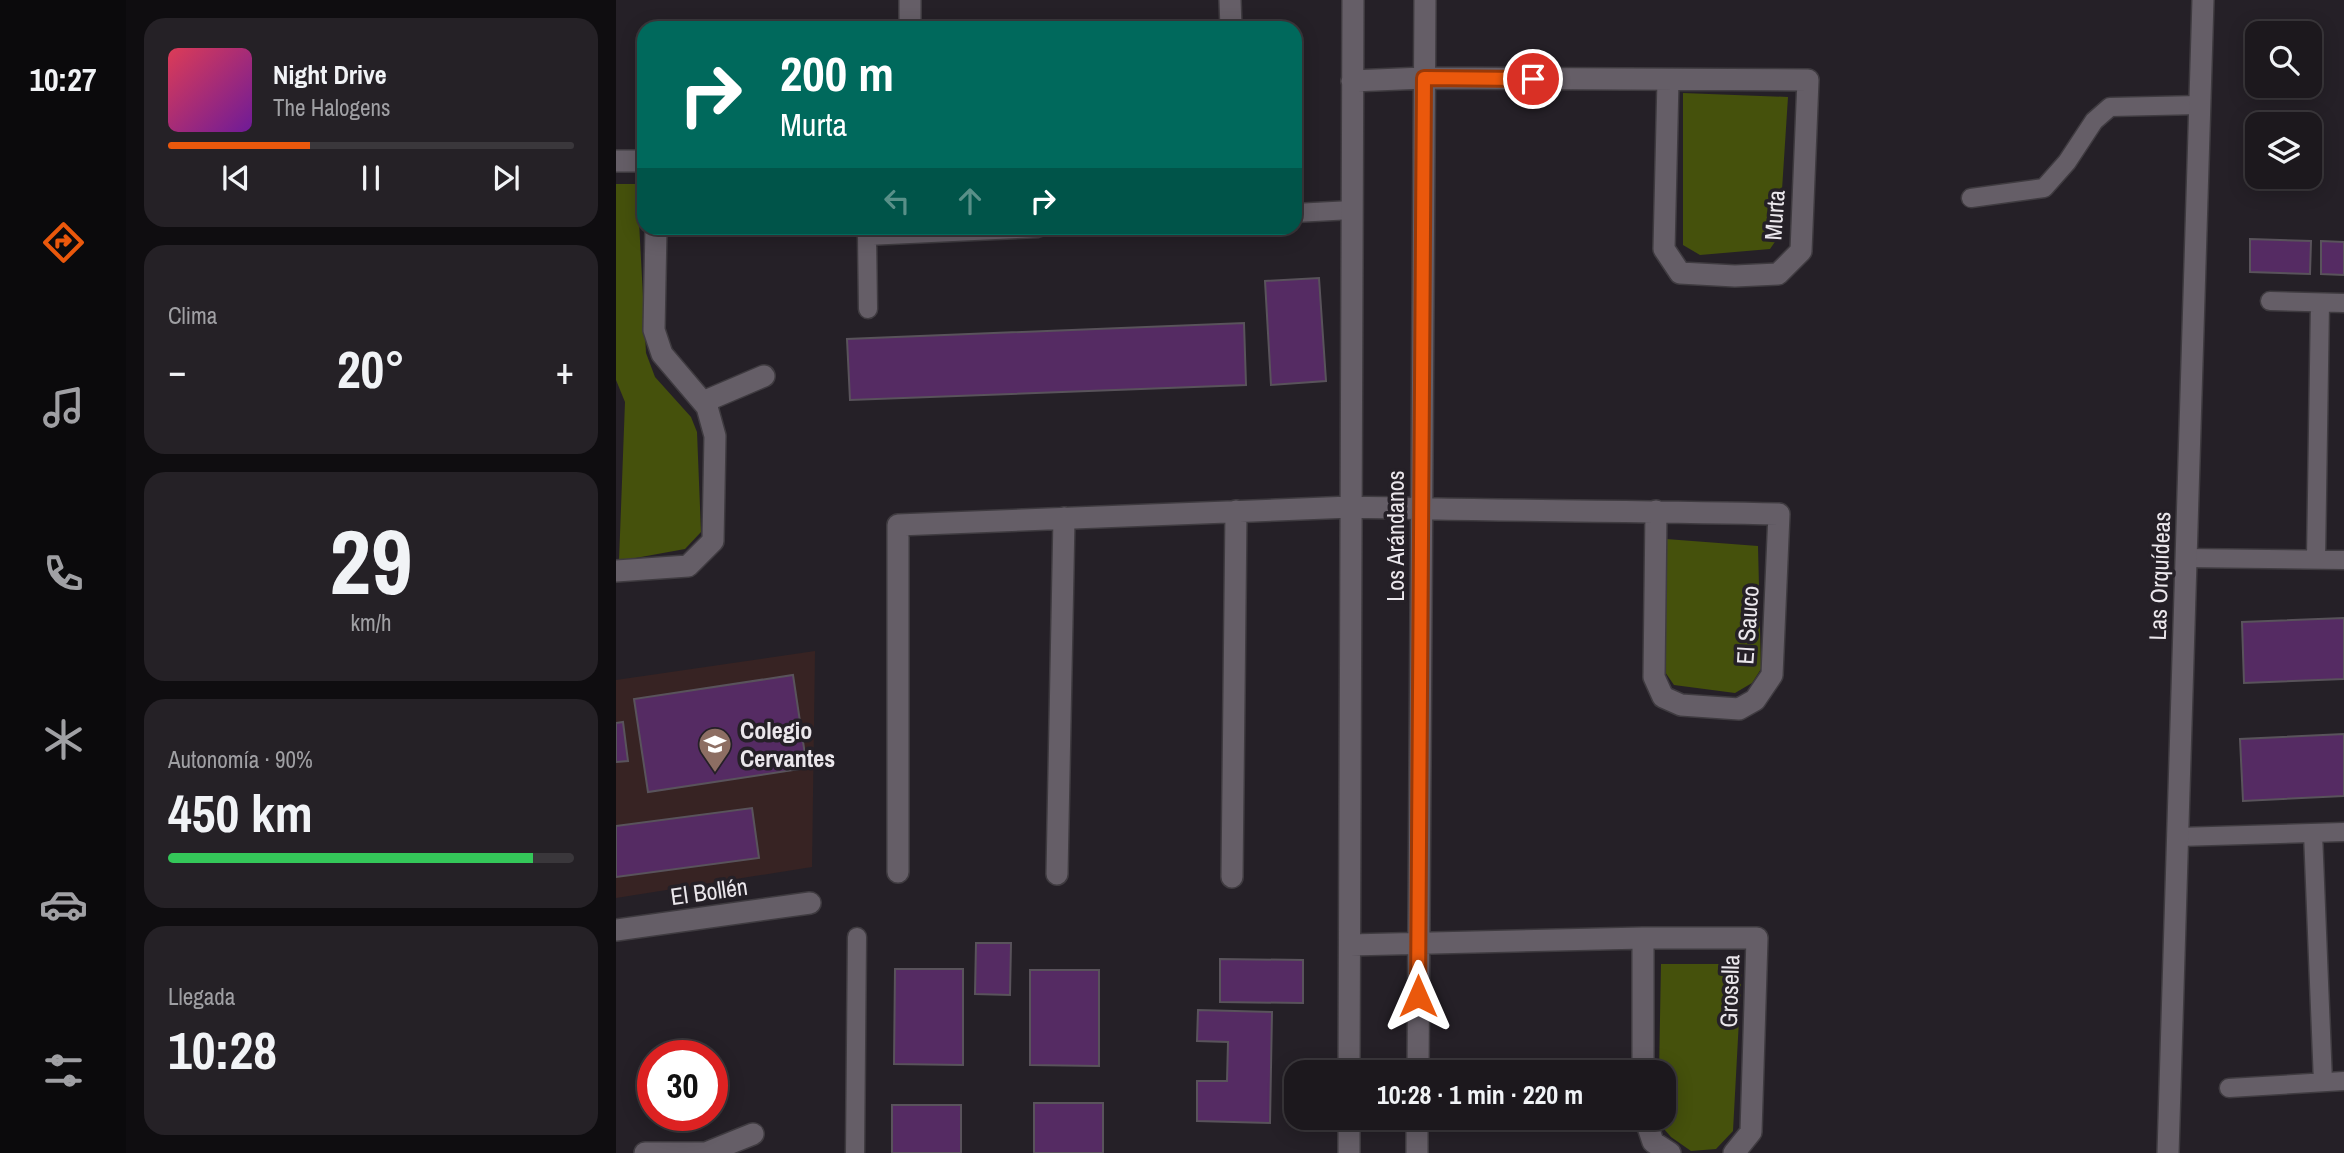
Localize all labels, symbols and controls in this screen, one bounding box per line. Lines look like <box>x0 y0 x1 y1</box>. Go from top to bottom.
map controls <box>2245 21 2322 189</box>
button: search <box>2245 21 2322 98</box>
text: 200 m <box>780 40 894 106</box>
icon: right <box>665 49 756 140</box>
pin <box>1503 49 1563 109</box>
text: Night Drive <box>273 57 387 92</box>
text: 10:27 <box>29 58 97 101</box>
icon: arrive <box>1514 60 1552 98</box>
text: The Halogens <box>273 92 390 123</box>
text: Murta <box>780 103 847 146</box>
button: layers <box>2245 112 2322 189</box>
icon: previous <box>217 159 255 197</box>
icon: pause <box>352 159 390 197</box>
icon: next <box>487 159 525 197</box>
icon: left <box>878 182 916 220</box>
icon: ahead <box>951 182 989 220</box>
icon: right <box>1024 182 1062 220</box>
street label: Murta <box>1756 189 1792 241</box>
icon: directions <box>39 218 88 267</box>
text: Clima <box>168 300 217 331</box>
text: 20° <box>337 334 405 404</box>
text: − <box>168 345 186 396</box>
text: + <box>556 345 574 396</box>
icon: music <box>39 383 88 432</box>
street label: Los Arándanos <box>1379 470 1411 602</box>
text: 29 <box>330 500 413 622</box>
street label: Las Orquídeas <box>2141 511 2177 641</box>
icon: phone <box>39 549 88 598</box>
street label: El Sauco <box>1728 585 1766 665</box>
text: km/h <box>351 607 391 638</box>
place label: Colegio Cervantes <box>740 714 835 774</box>
icon: climate <box>39 715 88 764</box>
school or university icon: Colegio Cervantes <box>696 725 734 774</box>
text: Autonomía · 90% <box>168 744 313 775</box>
text: 450 km <box>168 778 313 848</box>
street label: El Bollén <box>668 870 750 912</box>
icon: car <box>39 880 88 929</box>
street label: Grosella <box>1712 954 1746 1028</box>
position arrow <box>1381 959 1455 1033</box>
text: Llegada <box>168 981 235 1012</box>
text: 10:28 <box>168 1015 277 1085</box>
speed limit sign: 30 <box>637 1040 728 1131</box>
icon: filters <box>39 1046 88 1095</box>
text: 10:28 · 1 min · 220 m <box>1377 1077 1583 1112</box>

